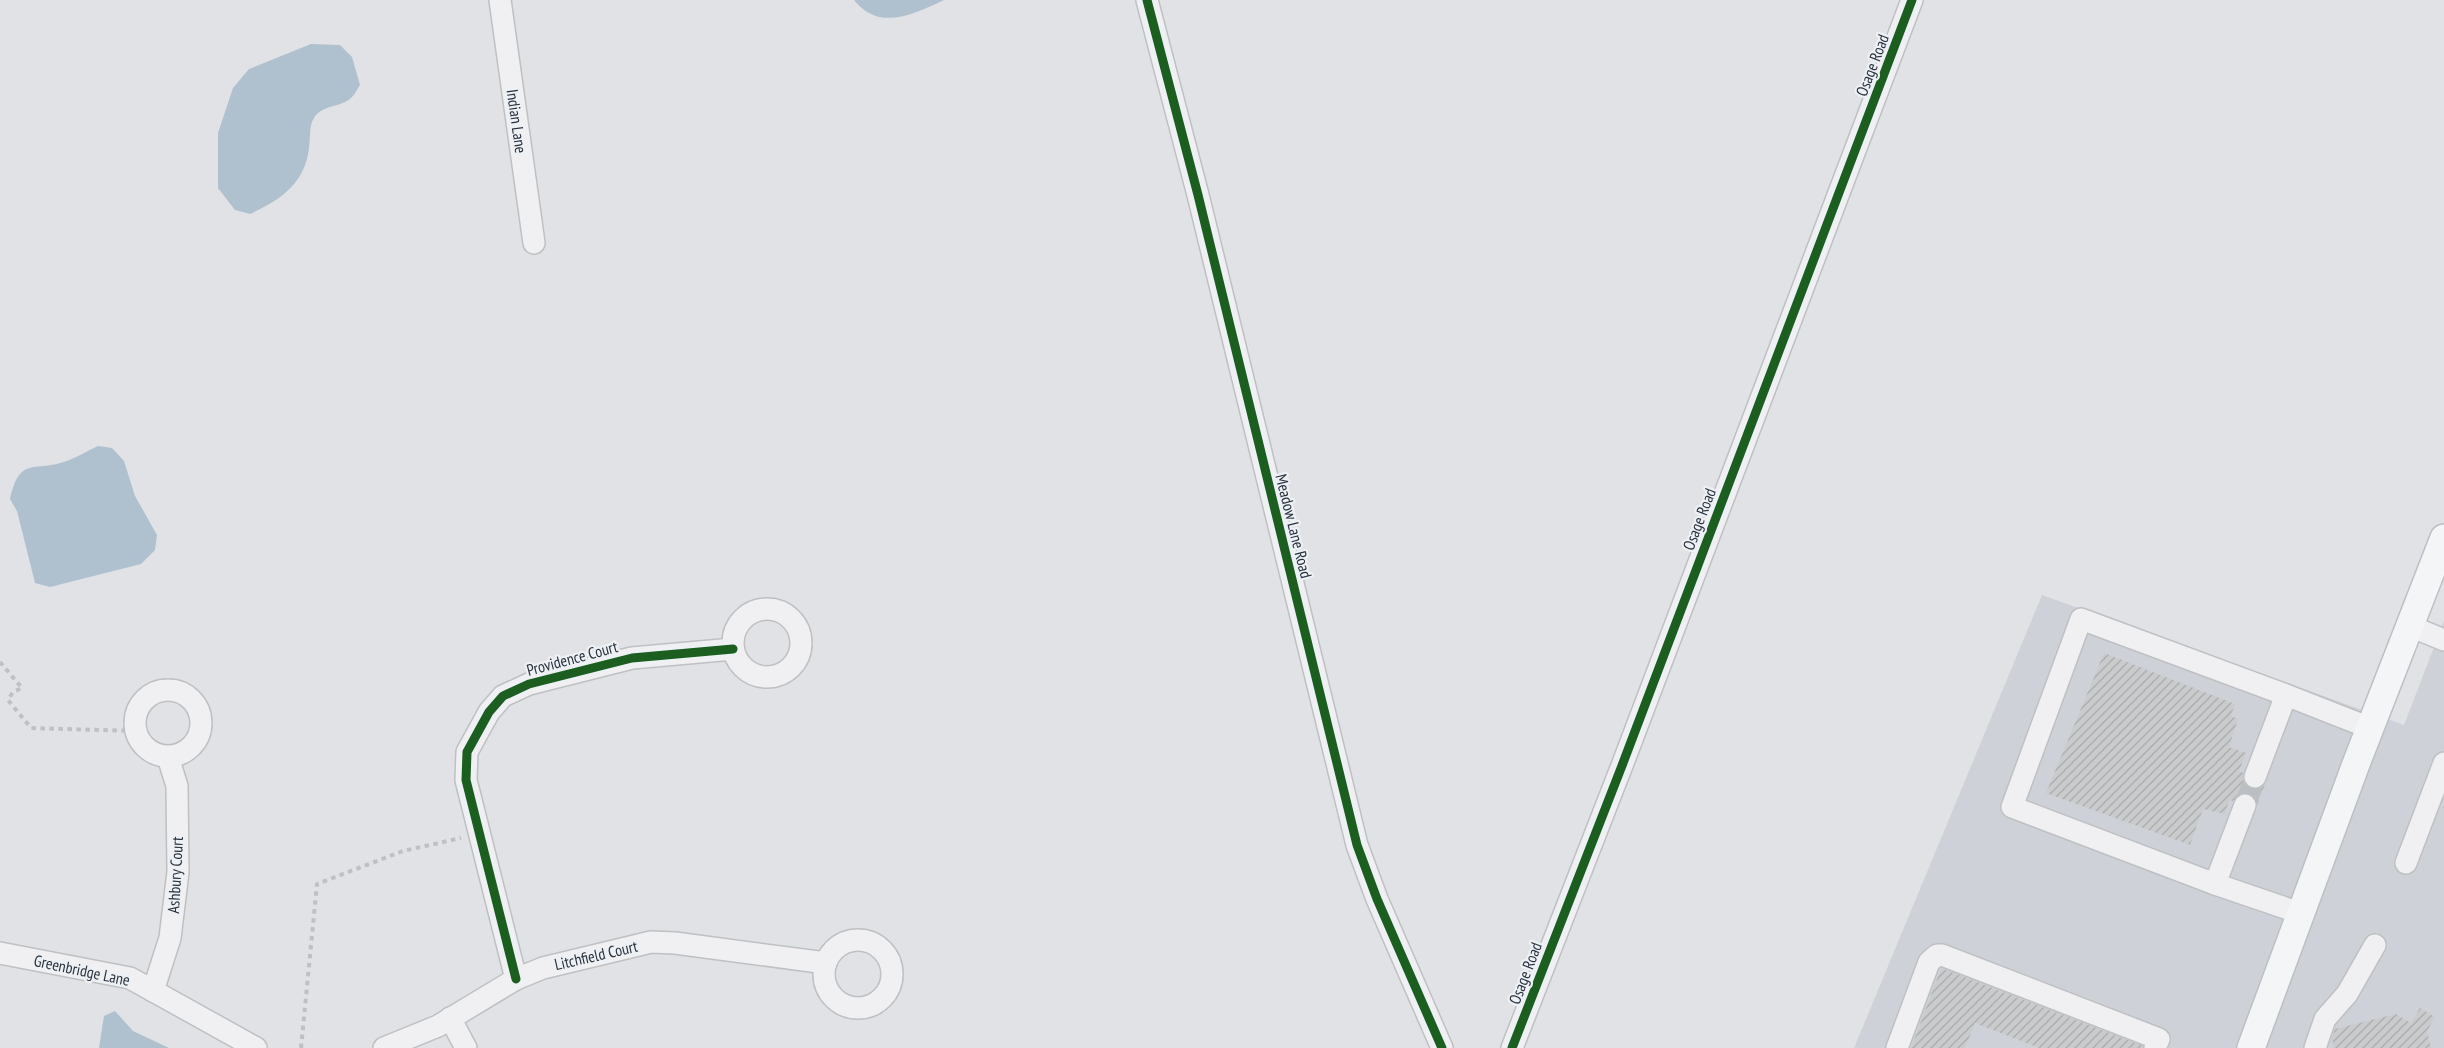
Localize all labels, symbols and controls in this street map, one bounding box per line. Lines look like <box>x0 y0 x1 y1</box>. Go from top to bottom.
street label: Osage Road <box>1851 31 1893 99</box>
street label: Indian Lane <box>503 88 531 154</box>
street label: Meadow Lane Road <box>1271 472 1317 580</box>
street label: Osage Road <box>1678 485 1720 553</box>
street label: Providence Court <box>524 636 620 680</box>
street label: Ashbury Court <box>163 835 187 914</box>
street label: Litchfield Court <box>552 936 640 974</box>
street label: Osage Road <box>1504 939 1546 1007</box>
street label: Greenbridge Lane <box>32 950 132 990</box>

